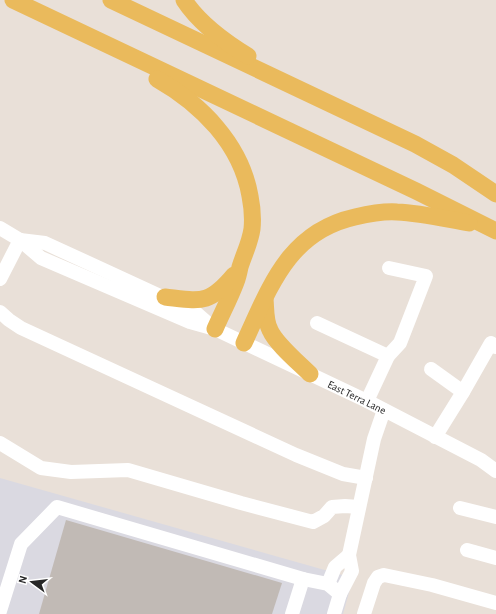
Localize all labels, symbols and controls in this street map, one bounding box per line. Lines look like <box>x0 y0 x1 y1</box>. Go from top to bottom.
street label: East Terra Lane <box>326 379 388 416</box>
north arrow <box>12 562 52 602</box>
text: N <box>17 574 29 585</box>

